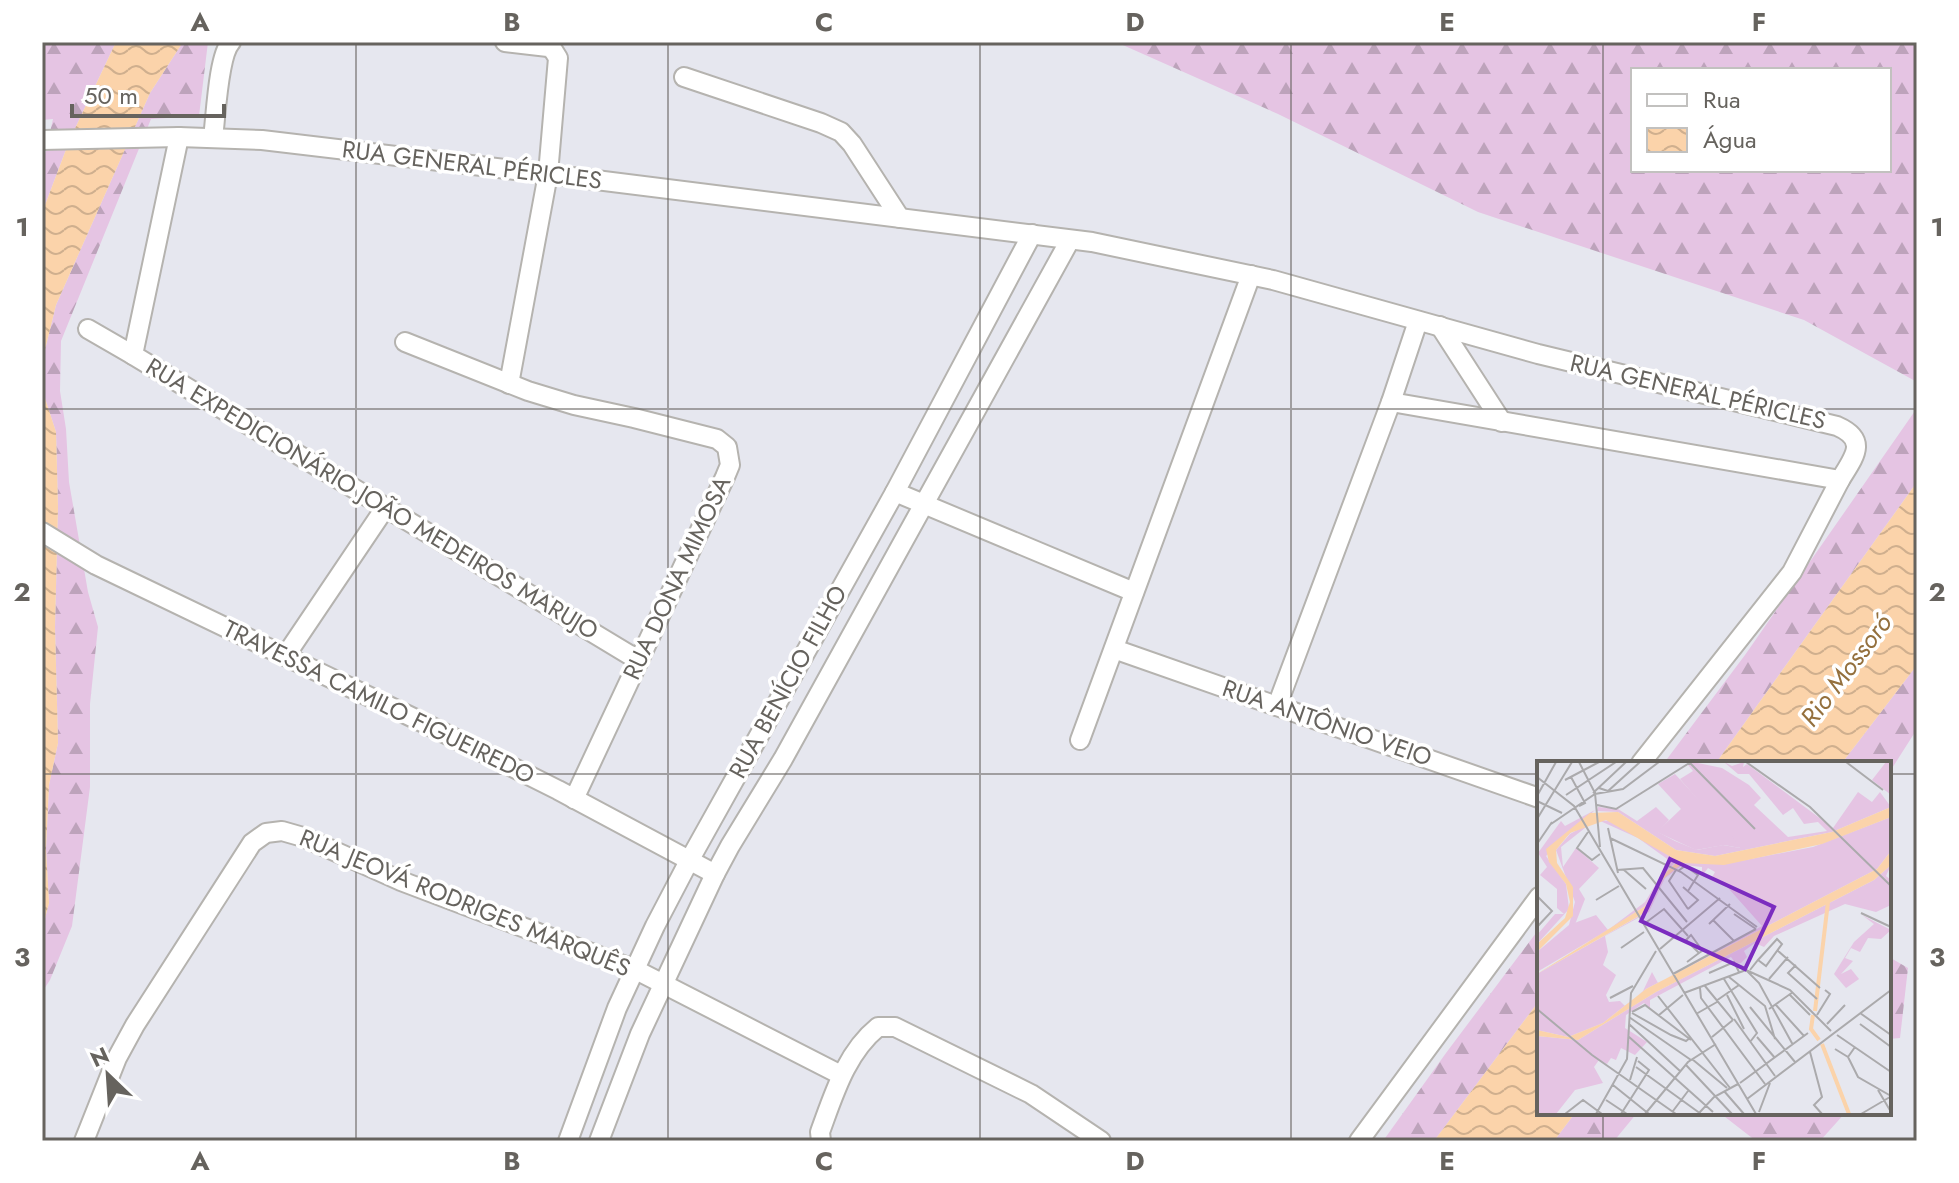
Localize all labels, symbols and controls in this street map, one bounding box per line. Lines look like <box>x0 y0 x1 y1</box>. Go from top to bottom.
text: A <box>189 3 210 41</box>
text: B <box>503 3 521 41</box>
text: C <box>815 3 833 41</box>
text: D <box>1125 3 1145 41</box>
text: E <box>1439 3 1455 41</box>
text: F <box>1752 3 1766 41</box>
scale bar <box>72 68 224 118</box>
legend <box>1631 68 1891 172</box>
text: 50 m <box>84 78 138 113</box>
text: Rua <box>1703 82 1741 117</box>
text: Água <box>1703 122 1757 157</box>
street label: RUA GENERAL PÉRICLES <box>340 131 604 198</box>
text: 1 <box>15 208 29 246</box>
text: 1 <box>1930 208 1944 246</box>
street label: RUA GENERAL PÉRICLES <box>1567 345 1830 438</box>
street label: RUA EXPEDICIONÁRIO JOÃO MEDEIROS MARUJO <box>139 349 605 648</box>
street label: RUA DONA MIMOSA <box>614 470 739 685</box>
text: 2 <box>13 573 31 611</box>
text: 2 <box>1928 573 1946 611</box>
street label: RUA BENÍCIO FILHO <box>720 579 855 785</box>
water label: Rio Mossoró <box>1791 605 1901 734</box>
street label: TRAVESSA CAMILO FIGUEIREDO <box>218 611 541 792</box>
street label: RUA ANTÔNIO VEIO <box>1218 670 1437 775</box>
inset map <box>1537 761 1891 1115</box>
street label: RUA JEOVÁ RODRIGES MARQUÊS <box>294 820 636 985</box>
text: 3 <box>14 938 30 976</box>
text: 3 <box>1929 938 1945 976</box>
north arrow <box>68 1035 148 1115</box>
text: N <box>85 1039 114 1075</box>
text: A <box>189 1142 210 1180</box>
text: B <box>503 1142 521 1180</box>
text: C <box>815 1142 833 1180</box>
text: D <box>1125 1142 1145 1180</box>
text: E <box>1439 1142 1455 1180</box>
text: F <box>1752 1142 1766 1180</box>

